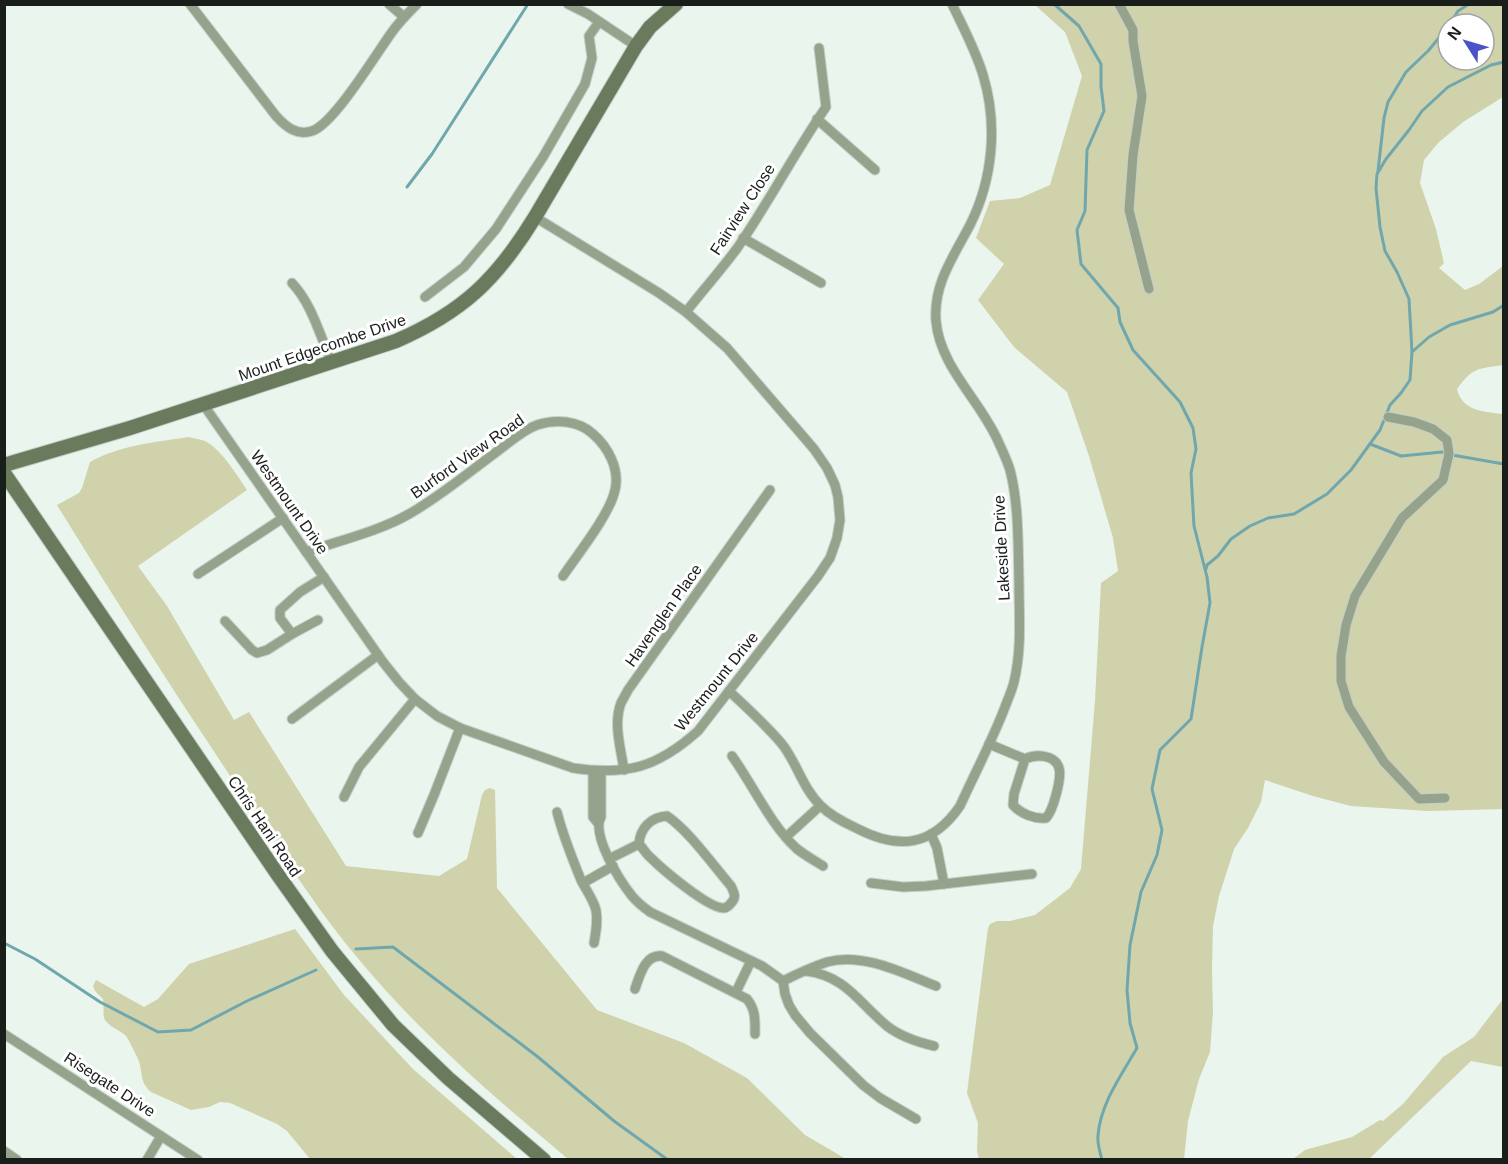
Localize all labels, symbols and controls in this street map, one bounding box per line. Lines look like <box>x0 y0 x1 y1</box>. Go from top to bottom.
north arrow <box>1436 12 1496 72</box>
text: N <box>1444 24 1465 43</box>
street label: Fairview Close <box>707 161 778 258</box>
street label: Mount Edgecombe Drive <box>236 311 408 384</box>
street label: Burford View Road <box>408 411 527 502</box>
street label: Westmount Drive <box>248 447 332 557</box>
street label: Lakeside Drive <box>990 495 1013 601</box>
street label: Havenglen Place <box>622 561 705 670</box>
street label: Westmount Drive <box>671 628 762 734</box>
street label: Chris Hani Road <box>225 773 304 880</box>
street label: Risegate Drive <box>61 1049 158 1120</box>

